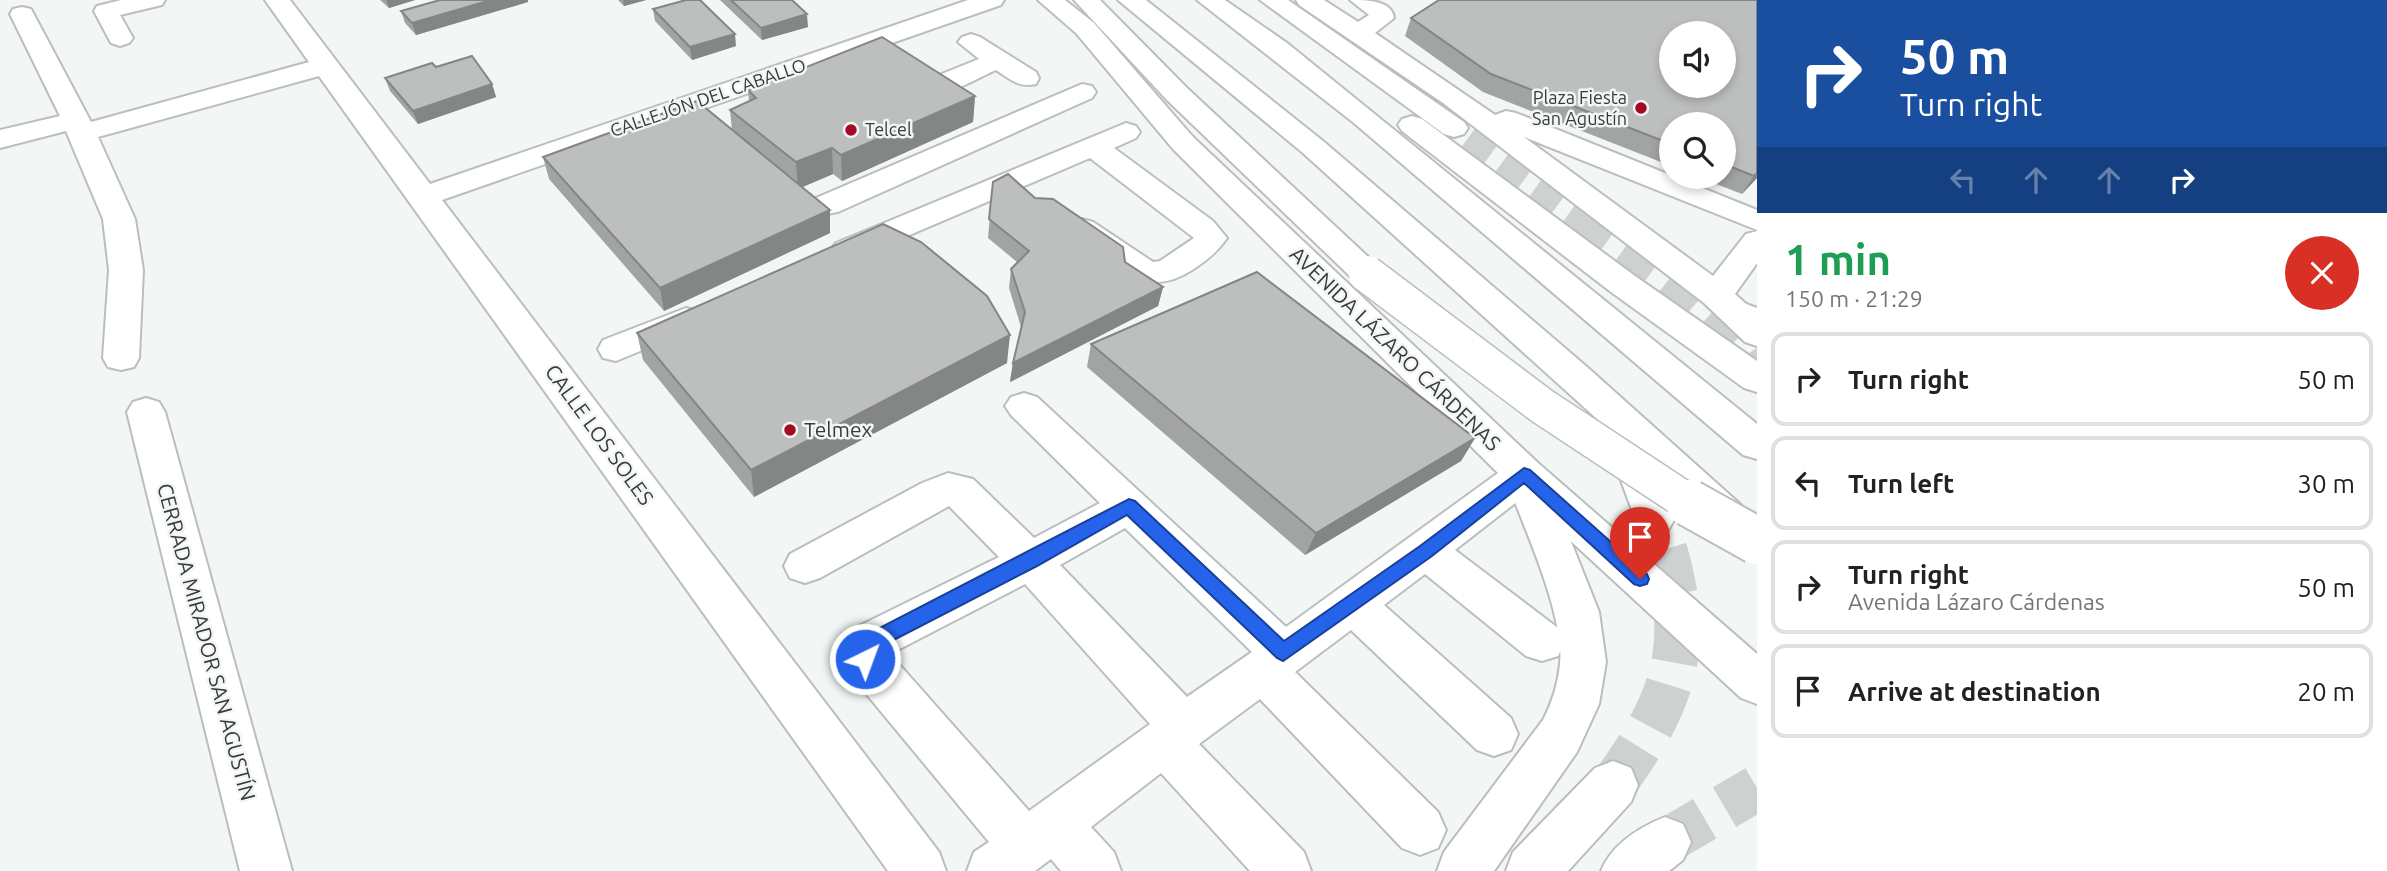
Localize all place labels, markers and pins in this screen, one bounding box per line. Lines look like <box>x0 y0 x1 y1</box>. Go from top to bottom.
place label: Plaza Fiesta San Agustín <box>1532 87 1627 128</box>
marker: Plaza Fiesta San Agustín <box>1633 100 1649 116</box>
place label: Telcel <box>865 119 912 139</box>
marker: Telcel <box>843 122 859 138</box>
place label: Telmex <box>804 417 872 441</box>
marker: Telmex <box>782 422 798 438</box>
pin <box>1610 507 1670 579</box>

